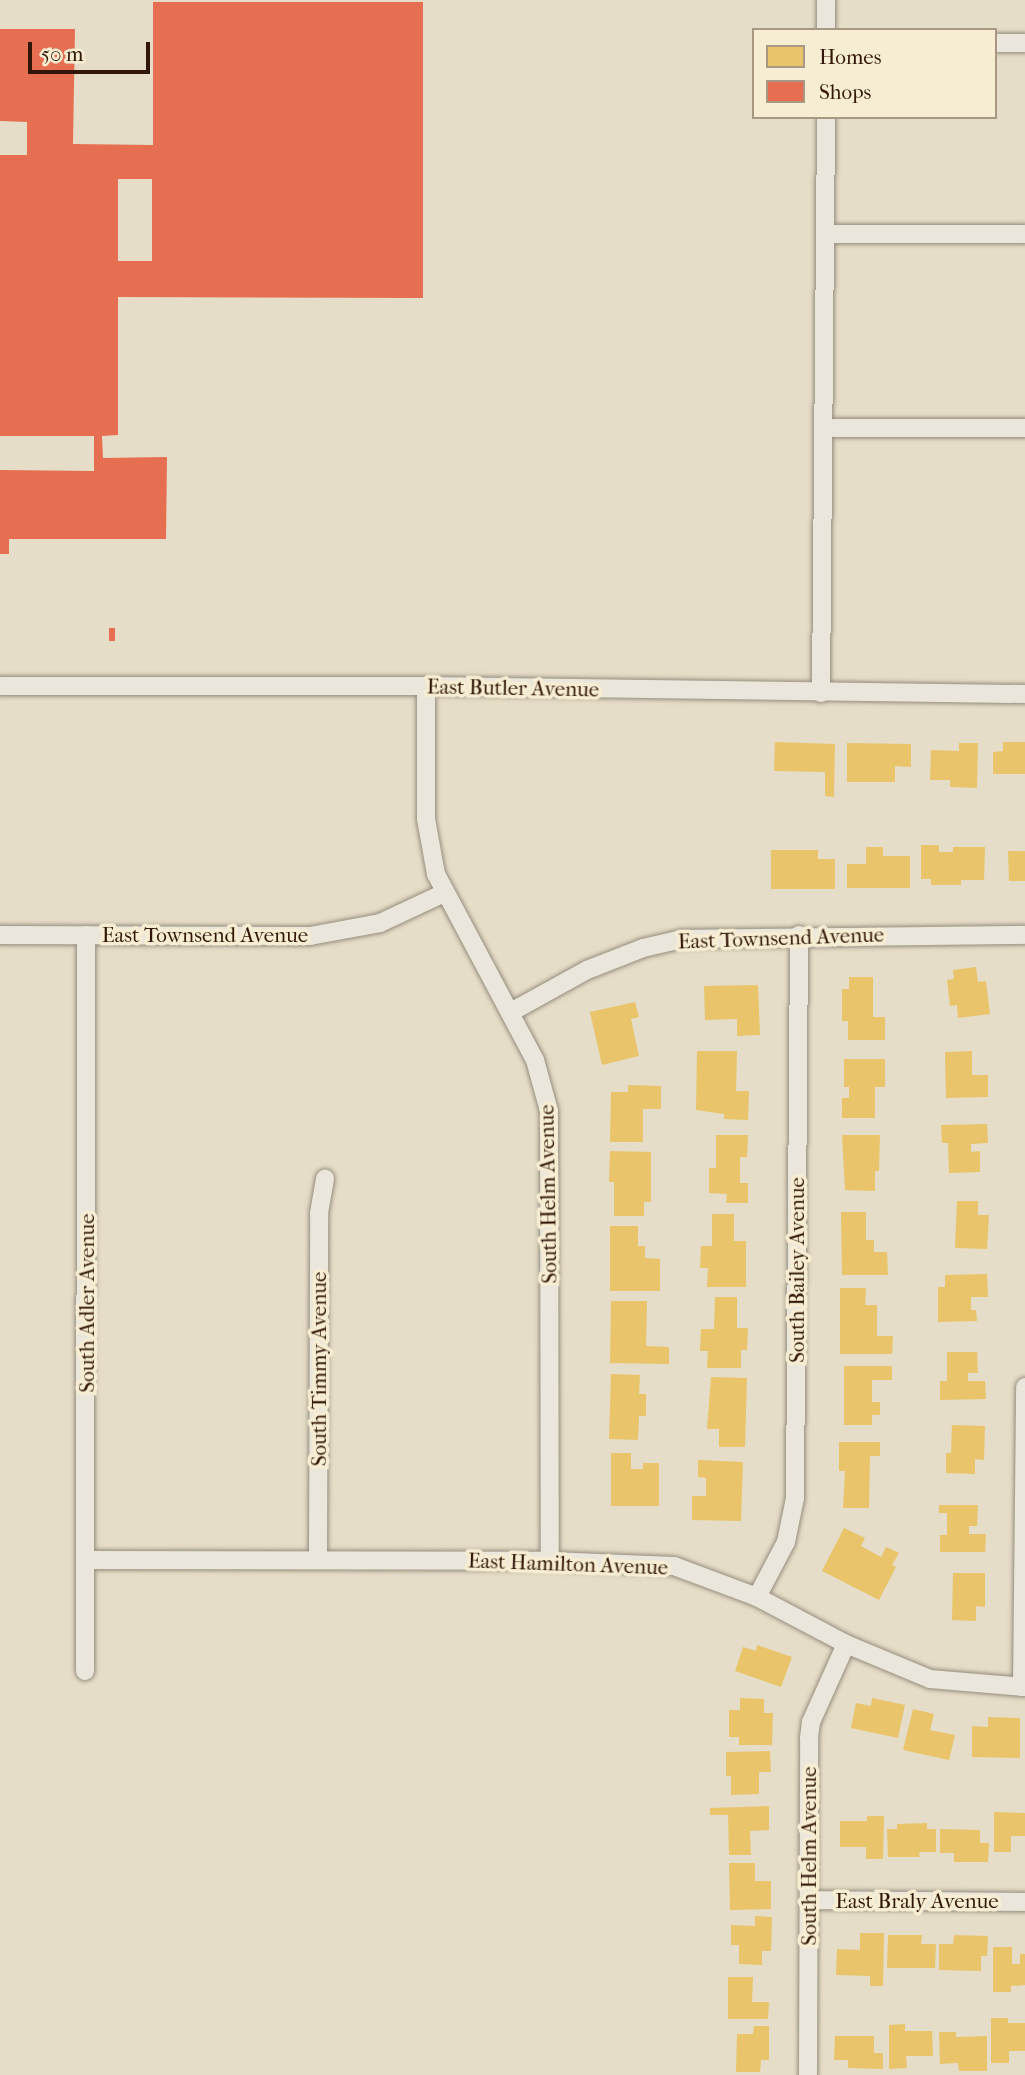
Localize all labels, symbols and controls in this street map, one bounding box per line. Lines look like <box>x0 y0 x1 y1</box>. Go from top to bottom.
scale bar <box>32 28 154 72</box>
legend <box>752 28 997 119</box>
text: 50 m <box>41 42 84 66</box>
text: Homes <box>819 45 881 69</box>
text: Shops <box>819 80 871 104</box>
street label: East Butler Avenue <box>427 674 599 702</box>
street label: East Townsend Avenue <box>102 922 308 948</box>
street label: East Townsend Avenue <box>677 922 885 954</box>
street label: South Helm Avenue <box>534 1104 562 1284</box>
street label: South Bailey Avenue <box>784 1177 810 1363</box>
street label: South Adler Avenue <box>74 1213 100 1393</box>
street label: South Timmy Avenue <box>306 1272 332 1466</box>
street label: East Hamilton Avenue <box>467 1548 669 1580</box>
street label: South Helm Avenue <box>796 1766 822 1946</box>
street label: East Braly Avenue <box>835 1888 999 1914</box>

